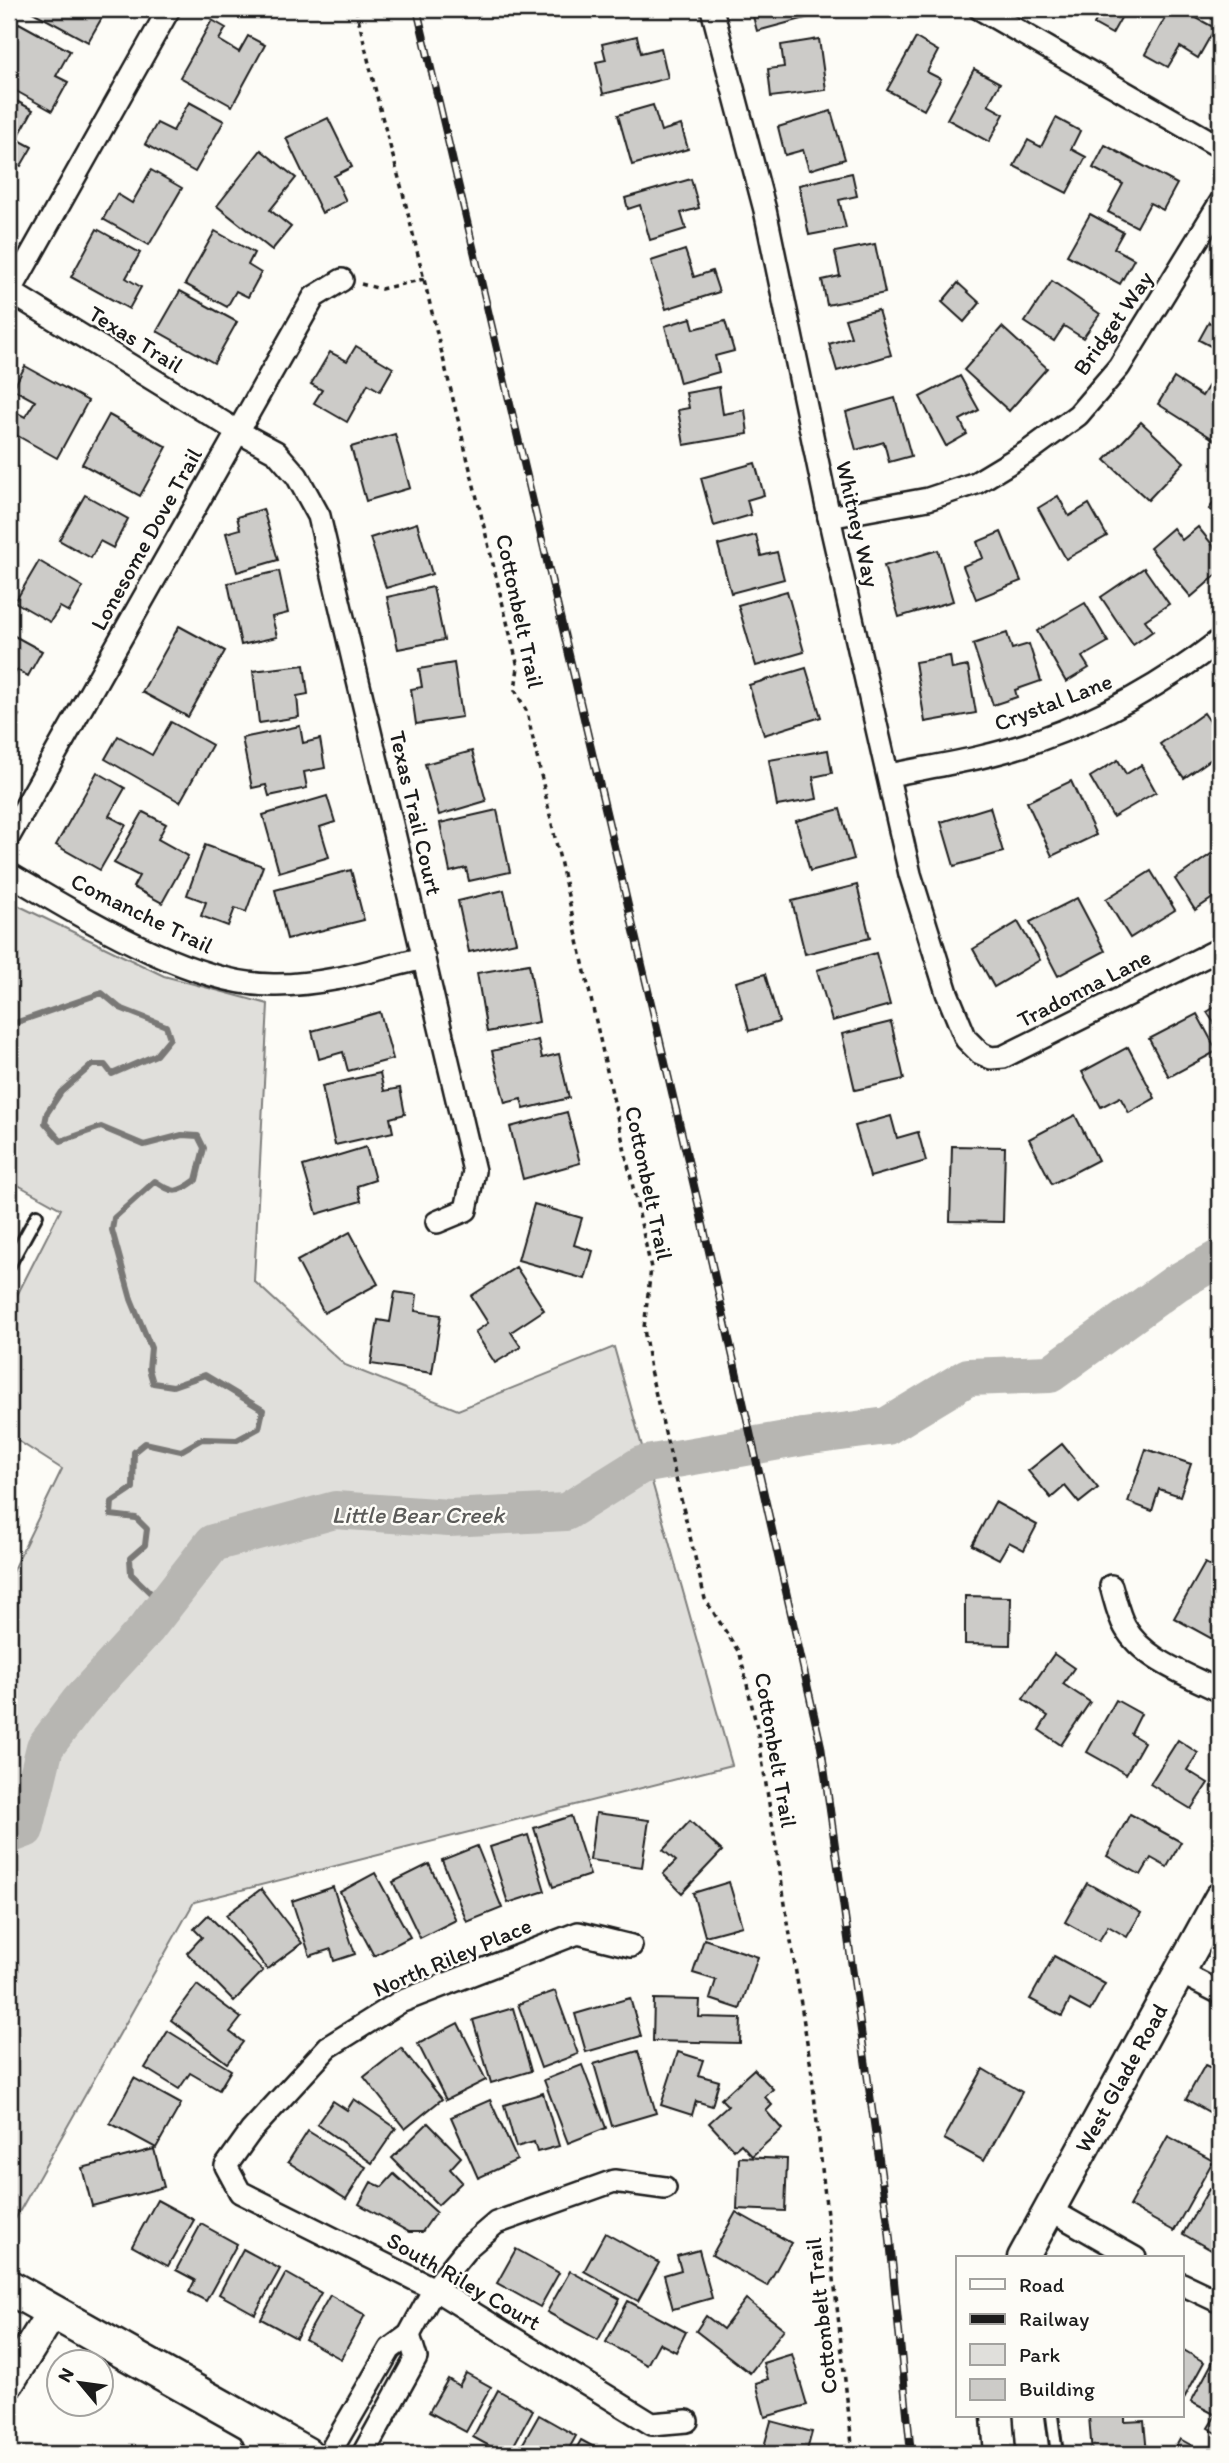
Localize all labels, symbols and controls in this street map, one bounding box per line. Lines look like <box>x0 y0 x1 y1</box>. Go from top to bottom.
street label: Bridget Way <box>1067 265 1159 381</box>
street label: Texas Trail <box>84 299 189 379</box>
street label: Lonesome Dove Trail <box>84 442 208 635</box>
street label: Whitney Way <box>830 458 886 590</box>
street label: Cottonbelt Trail <box>490 531 550 691</box>
street label: Crystal Lane <box>990 667 1116 737</box>
street label: Texas Trail Court <box>383 728 449 898</box>
street label: Comanche Trail <box>66 866 218 960</box>
street label: Tradonna Lane <box>1012 942 1156 1034</box>
street label: Cottonbelt Trail <box>619 1103 679 1263</box>
water label: Little Bear Creek <box>332 1500 506 1529</box>
street label: Cottonbelt Trail <box>749 1670 803 1830</box>
street label: North Riley Place <box>368 1911 536 2003</box>
street label: West Glade Road <box>1068 1999 1174 2157</box>
street label: South Riley Court <box>382 2226 546 2337</box>
street label: Cottonbelt Trail <box>799 2236 843 2396</box>
legend <box>956 2256 1184 2418</box>
text: Road <box>1019 2272 1065 2297</box>
text: Railway <box>1019 2306 1089 2331</box>
text: Park <box>1019 2342 1061 2367</box>
north arrow <box>46 2348 116 2418</box>
text: N <box>52 2364 79 2386</box>
text: Building <box>1019 2376 1095 2401</box>

